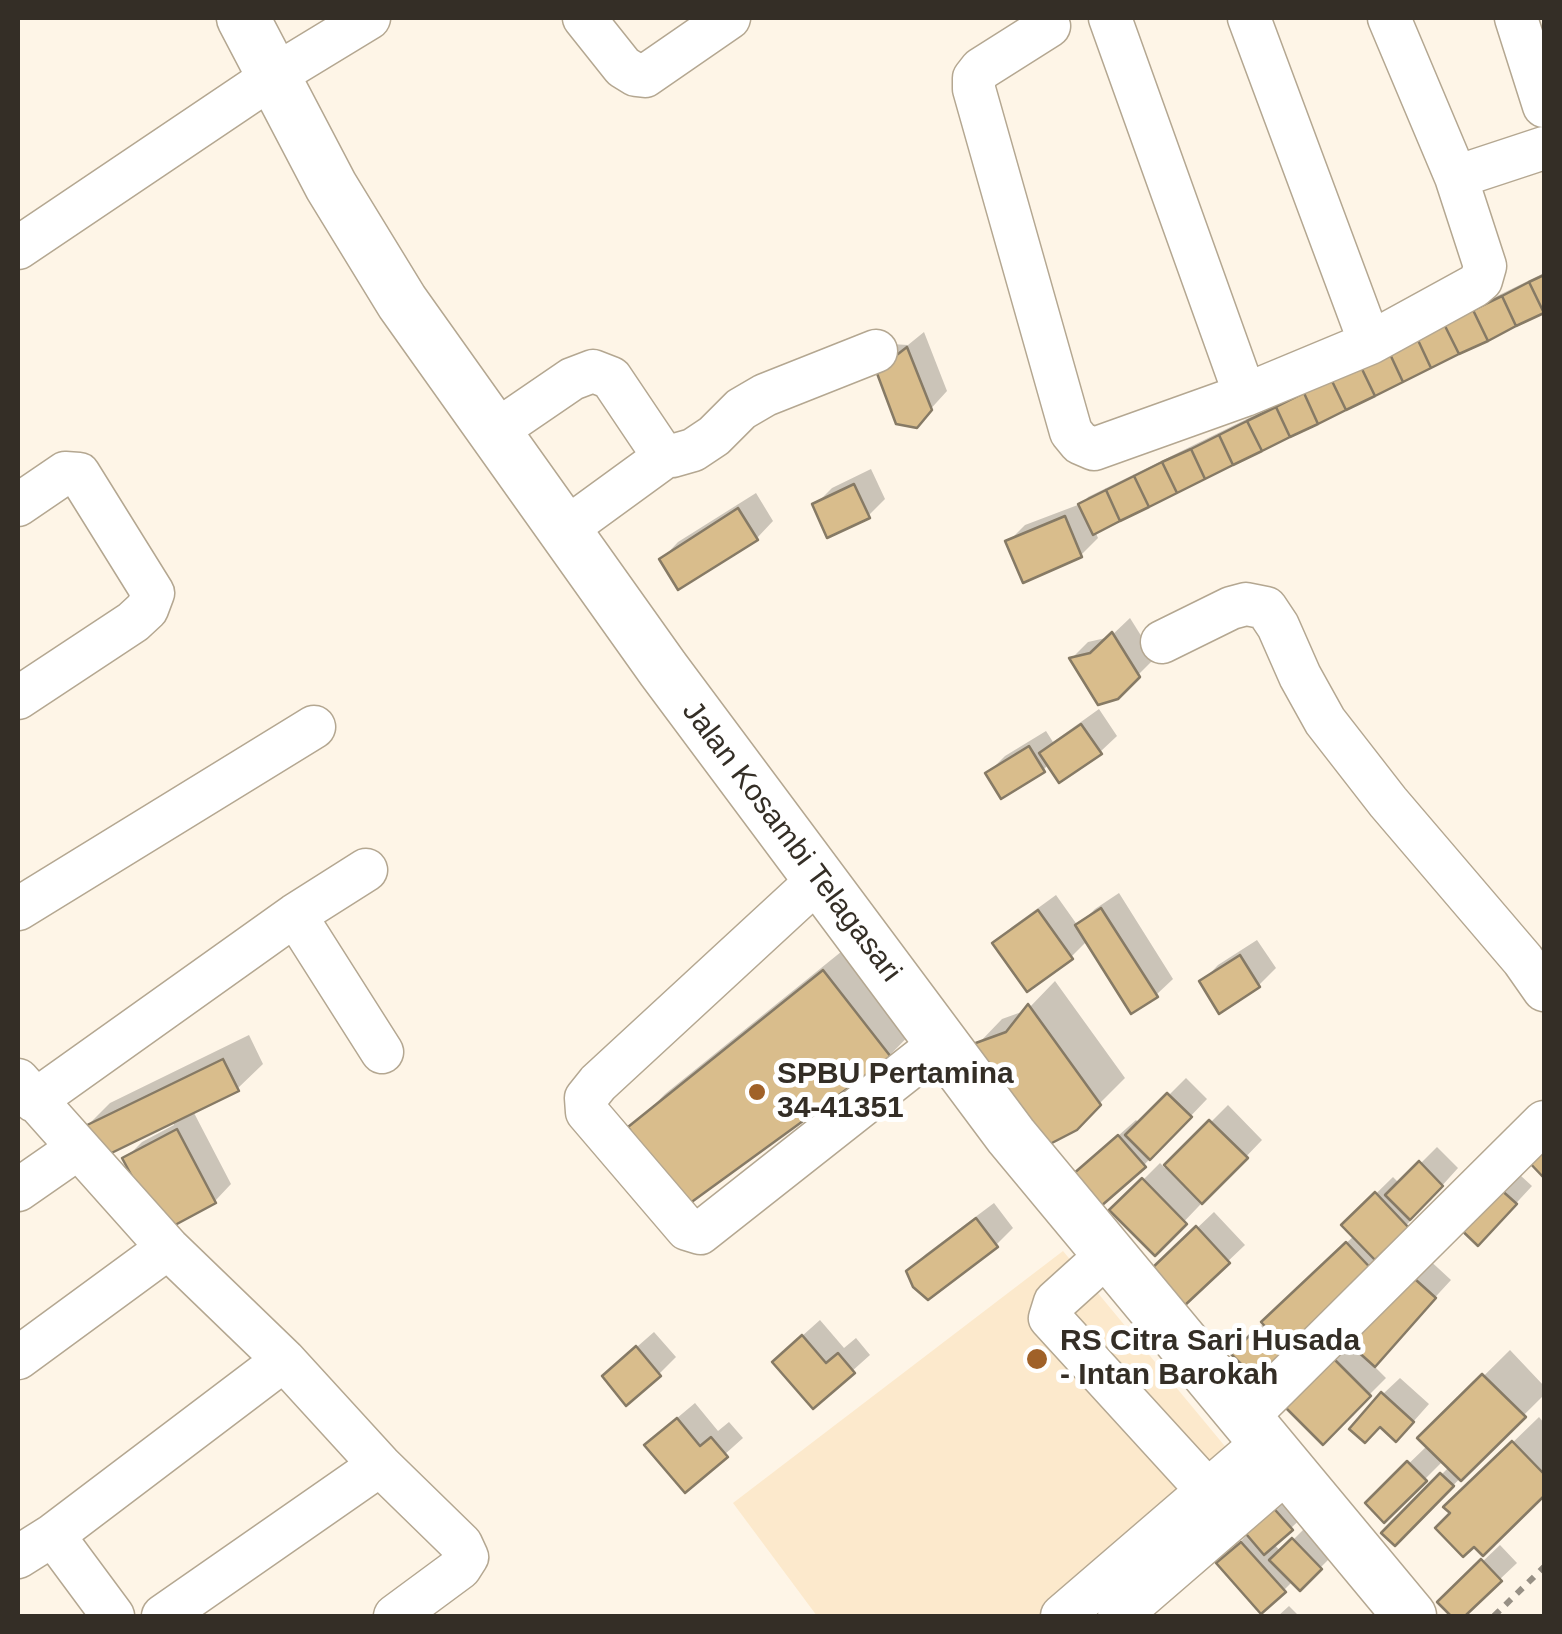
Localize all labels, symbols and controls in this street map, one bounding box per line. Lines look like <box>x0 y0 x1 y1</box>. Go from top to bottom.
street label: Jalan Kosambi Telagasari <box>674 695 908 989</box>
place label: SPBU Pertamina 34-41351 <box>777 1057 1014 1128</box>
marker: SPBU Pertamina 34-41351 <box>746 1081 768 1103</box>
place label: RS Citra Sari Husada - Intan Barokah <box>1060 1324 1360 1394</box>
marker: RS Citra Sari Husada - Intan Barokah <box>1024 1346 1050 1372</box>

